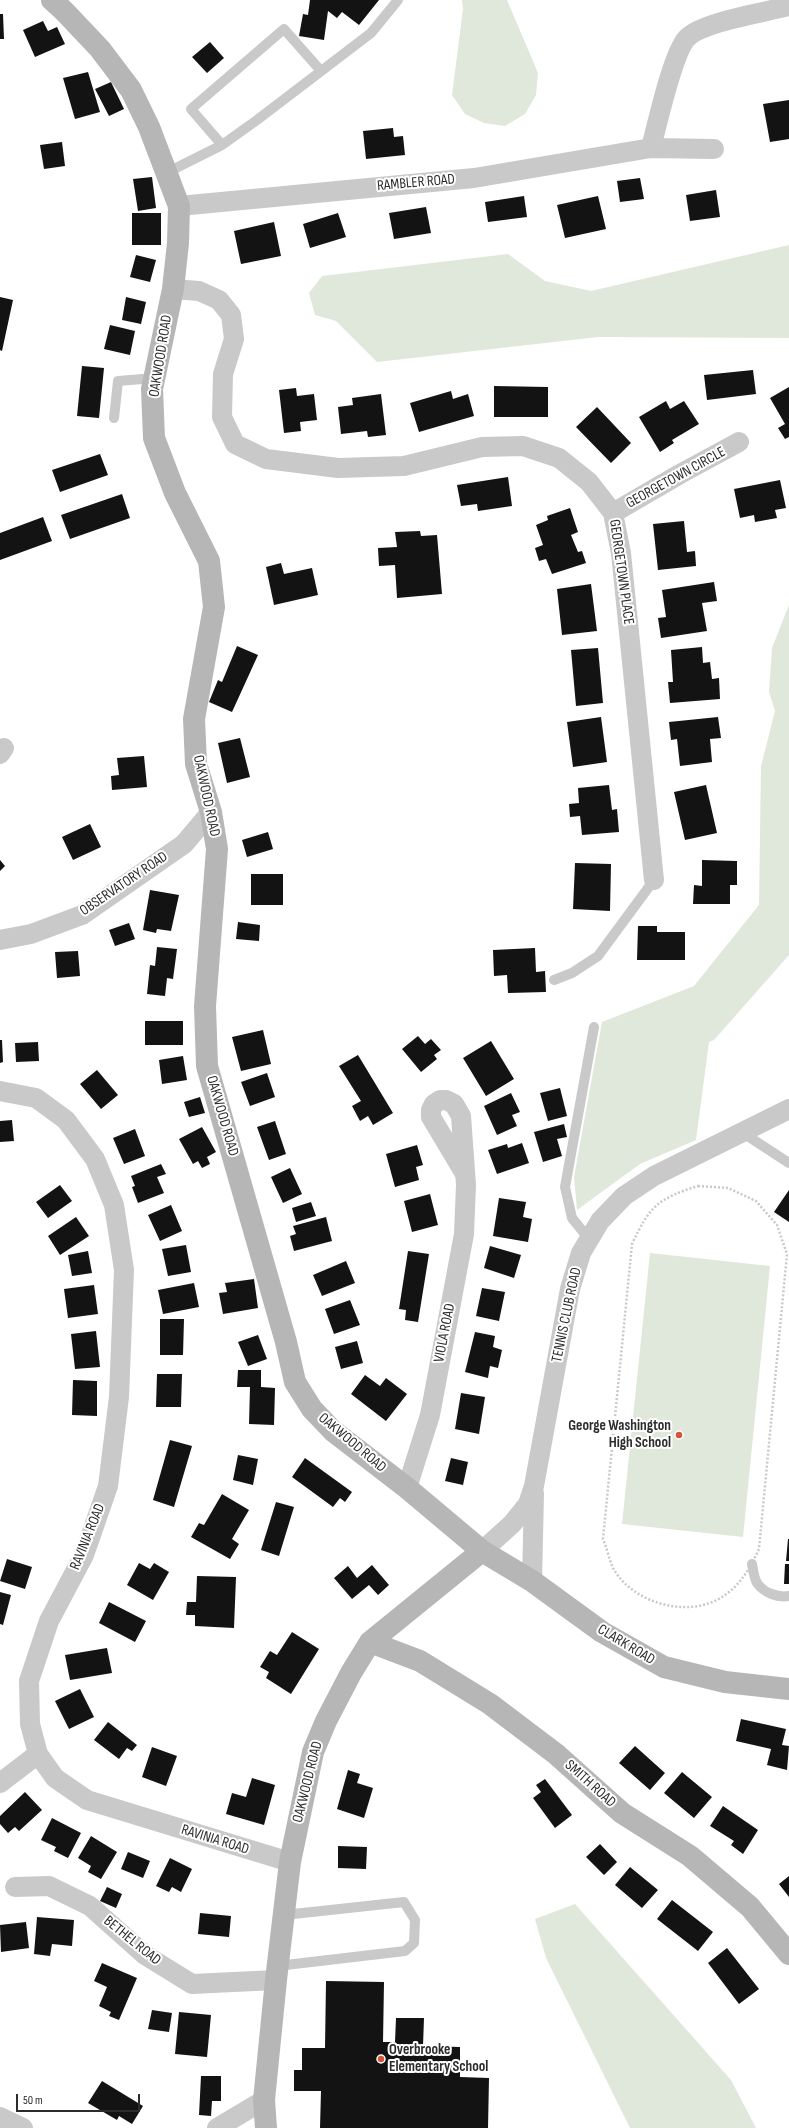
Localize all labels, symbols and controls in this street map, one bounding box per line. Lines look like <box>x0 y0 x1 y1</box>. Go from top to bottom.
street label: RAMBLER ROAD <box>376 171 456 195</box>
street label: OAKWOOD ROAD <box>146 314 176 398</box>
street label: GEORGETOWN CIRCLE <box>623 443 729 513</box>
street label: GEORGETOWN PLACE <box>605 518 637 626</box>
street label: OAKWOOD ROAD <box>189 754 223 838</box>
street label: OBSERVATORY ROAD <box>77 848 171 920</box>
street label: OAKWOOD ROAD <box>202 1074 242 1158</box>
street label: TENNIS CLUB ROAD <box>548 1266 586 1364</box>
street label: VIOLA ROAD <box>430 1302 460 1364</box>
street label: OAKWOOD ROAD <box>314 1409 390 1477</box>
place label: George Washington High School <box>568 1417 671 1452</box>
marker: George Washington High School <box>674 1430 684 1440</box>
street label: RAVINIA ROAD <box>67 1501 109 1573</box>
street label: CLARK ROAD <box>594 1621 658 1669</box>
street label: OAKWOOD ROAD <box>289 1740 327 1824</box>
street label: SMITH ROAD <box>561 1756 619 1812</box>
street label: RAVINIA ROAD <box>179 1821 251 1859</box>
street label: BETHEL ROAD <box>100 1912 164 1970</box>
place label: Overbrooke Elementary School <box>389 2041 488 2076</box>
marker: Overbrooke Elementary School <box>376 2054 386 2064</box>
scale bar <box>18 2086 142 2112</box>
text: 50 m <box>23 2093 43 2108</box>

